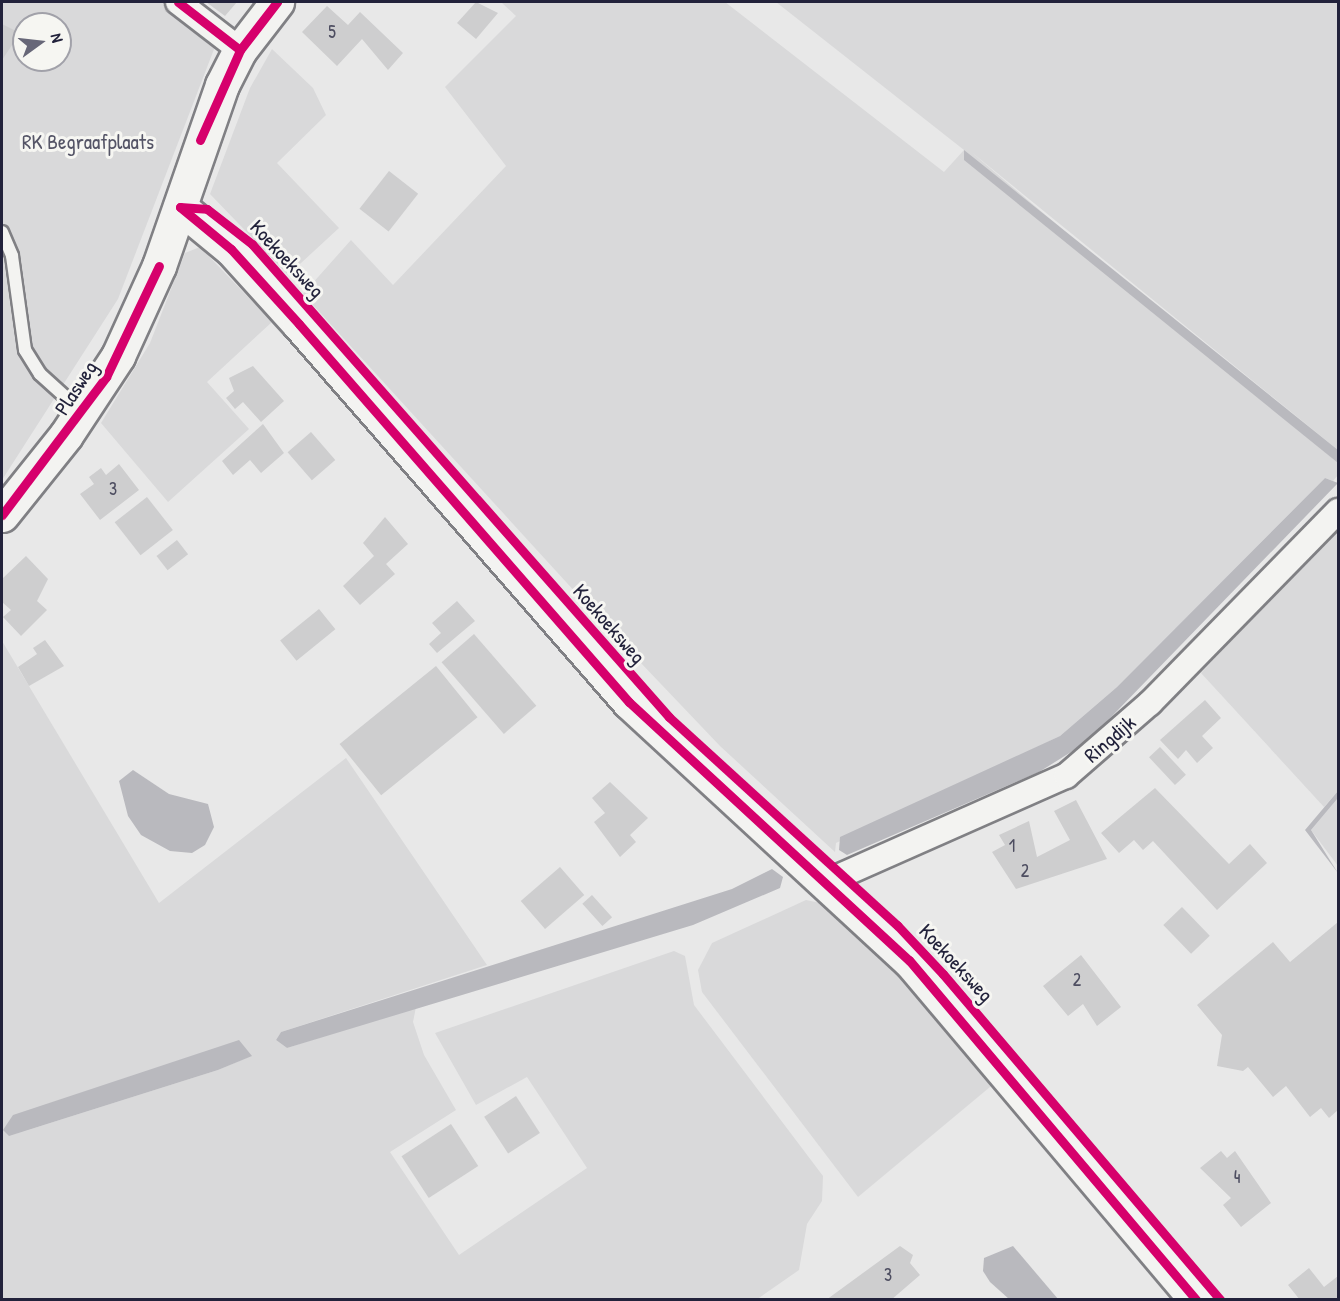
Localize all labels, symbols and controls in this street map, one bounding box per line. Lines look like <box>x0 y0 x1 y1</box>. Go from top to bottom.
north arrow <box>12 12 72 72</box>
house number: 5 <box>328 21 336 43</box>
text: N <box>46 31 69 45</box>
park label: RK Begraafplaats <box>22 129 154 155</box>
street label: Koekoeksweg <box>245 215 329 303</box>
street label: Plasweg <box>49 356 103 420</box>
house number: 3 <box>109 478 117 500</box>
street label: Koekoeksweg <box>567 579 651 669</box>
street label: Ringdijk <box>1079 710 1141 768</box>
house number: 1 <box>1009 835 1015 857</box>
house number: 2 <box>1021 860 1029 882</box>
street label: Koekoeksweg <box>914 919 998 1007</box>
house number: 2 <box>1073 969 1081 991</box>
house number: 4 <box>1234 1166 1240 1188</box>
house number: 3 <box>884 1264 892 1286</box>

